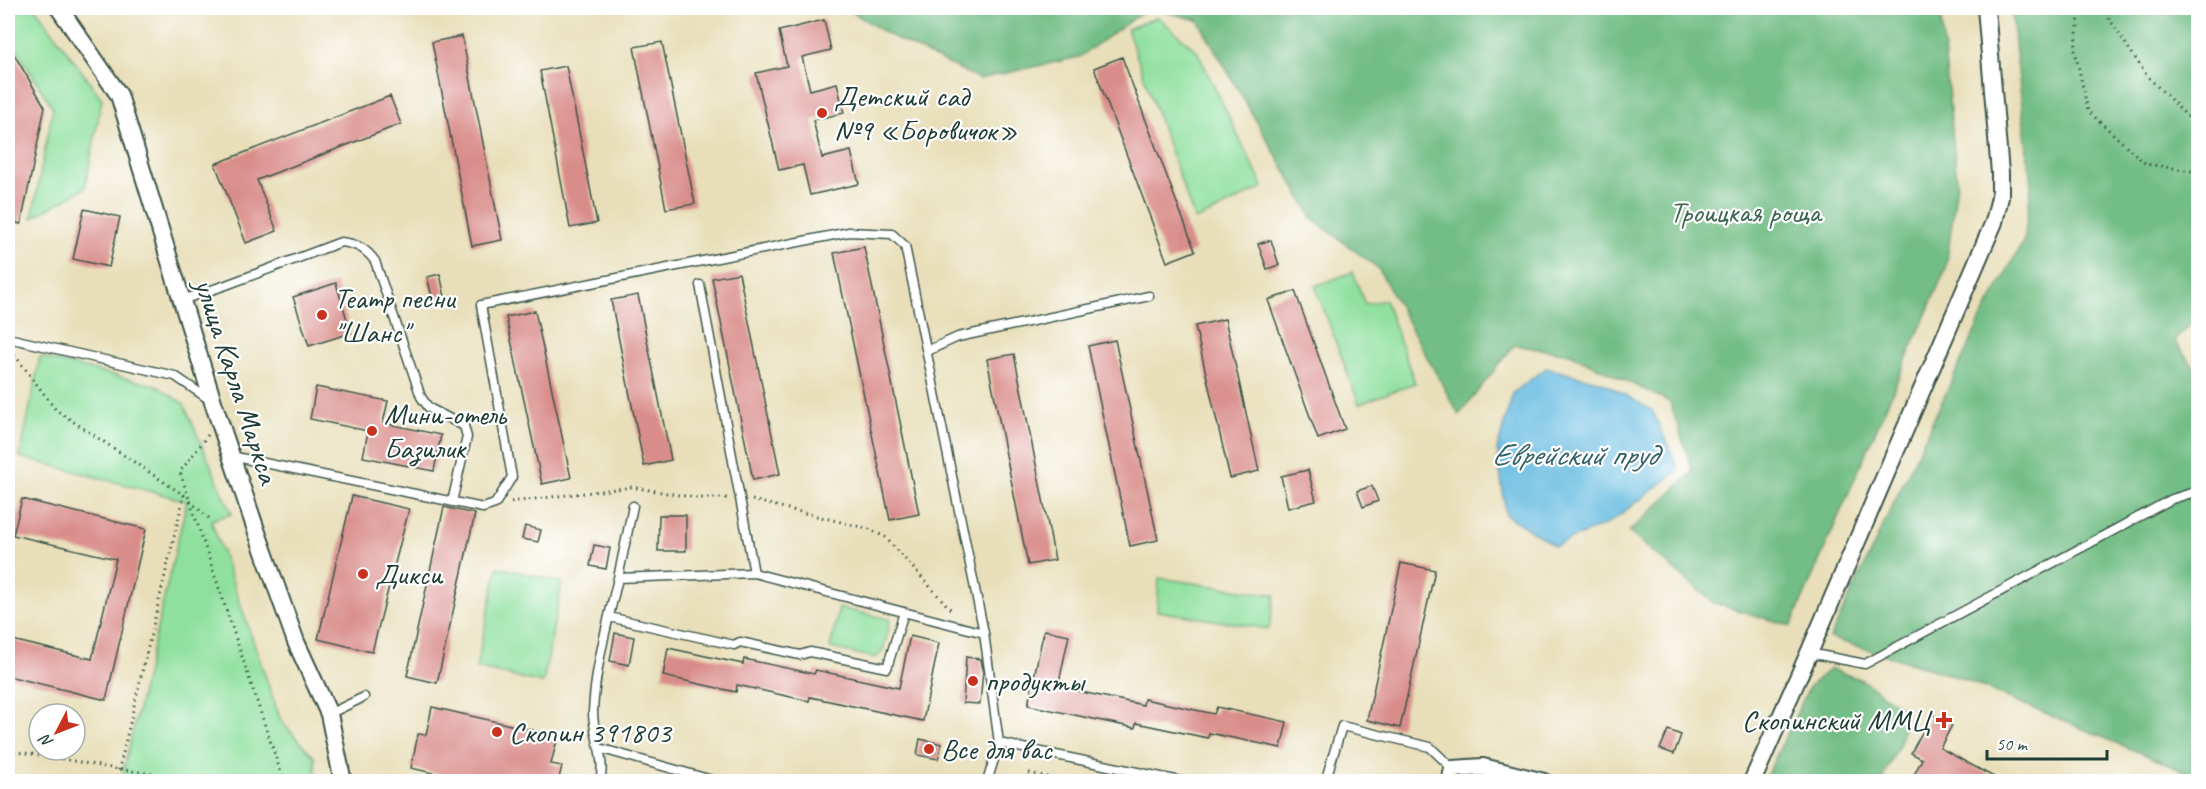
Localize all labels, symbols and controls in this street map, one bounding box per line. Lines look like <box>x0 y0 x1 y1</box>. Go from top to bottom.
place label: Детский сад №9 «Боровичок» <box>834 77 1018 149</box>
marker: Детский сад №9 «Боровичок» <box>815 106 829 120</box>
park label: Троицкая роща <box>1669 193 1823 231</box>
street label: улица Карла Маркса <box>185 272 289 490</box>
place label: Театр песни "Шанс" <box>334 279 457 351</box>
marker: Театр песни "Шанс" <box>315 308 329 322</box>
place label: Мини-отель Базилик <box>384 395 507 467</box>
marker: Мини-отель Базилик <box>365 424 379 438</box>
water label: Еврейский пруд <box>1492 434 1663 475</box>
place label: Дикси <box>375 555 444 593</box>
marker: Дикси <box>356 567 370 581</box>
place label: продукты <box>985 662 1086 700</box>
marker: продукты <box>966 674 980 688</box>
place label: Скопинский ММЦ <box>1742 701 1933 739</box>
north arrow <box>27 702 87 762</box>
marker: Скопинский ММЦ <box>1935 711 1953 729</box>
place label: Скопин 391803 <box>509 713 673 751</box>
scale bar <box>1987 723 2107 761</box>
marker: Скопин 391803 <box>490 725 504 739</box>
text: N <box>34 729 57 752</box>
place label: Все для вас <box>941 730 1053 768</box>
text: 50 m <box>1996 733 2029 755</box>
marker: Все для вас <box>922 742 936 756</box>

